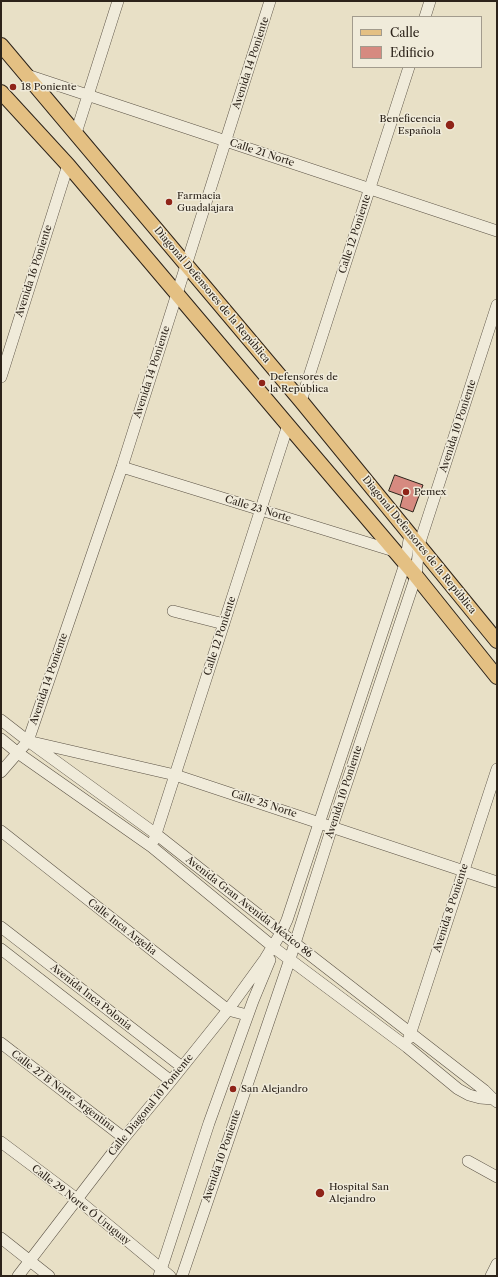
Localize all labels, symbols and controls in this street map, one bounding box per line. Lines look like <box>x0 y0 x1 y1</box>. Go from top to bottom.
street label: Avenida 14 Poniente <box>230 15 272 111</box>
legend <box>352 16 482 68</box>
text: Calle <box>390 25 419 40</box>
text: Edificio <box>390 45 434 60</box>
place label: 18 Poniente <box>21 81 77 93</box>
marker: 18 Poniente <box>8 82 18 92</box>
place label: Beneficencia Española <box>380 113 441 136</box>
marker: Beneficencia Española <box>444 119 456 131</box>
street label: Calle 21 Norte <box>228 137 296 169</box>
place label: Farmacia Guadalajara <box>177 190 234 214</box>
street label: Calle 12 Poniente <box>337 193 373 275</box>
marker: Farmacia Guadalajara <box>164 197 174 207</box>
street label: Avenida 16 Poniente <box>13 223 55 319</box>
street label: Diagonal Defensores de la República <box>151 224 273 366</box>
street label: Avenida 14 Poniente <box>131 324 173 420</box>
place label: Defensores de la República <box>270 371 338 394</box>
marker: Defensores de la República <box>257 378 267 388</box>
street label: Avenida 10 Poniente <box>437 378 479 474</box>
street label: Diagonal Defensores de la República <box>360 474 478 616</box>
place label: Pemex <box>414 486 446 498</box>
marker: Pemex <box>401 487 411 497</box>
street label: Calle 23 Norte <box>223 493 293 525</box>
street label: Calle 12 Poniente <box>202 595 238 677</box>
street label: Avenida 14 Poniente <box>28 632 70 726</box>
street label: Avenida 10 Poniente <box>323 744 365 840</box>
street label: Calle 25 Norte <box>230 788 298 820</box>
street label: Avenida Gran Avenida México 86 <box>183 854 315 960</box>
street label: Avenida 8 Poniente <box>431 862 471 954</box>
street label: Calle Inca Argelia <box>85 896 159 958</box>
street label: Avenida Inca Polonia <box>48 961 134 1033</box>
street label: Calle 27 B Norte Argentina <box>9 1048 117 1134</box>
street label: Calle Diagonal 10 Poniente <box>106 1051 196 1159</box>
place label: San Alejandro <box>241 1083 308 1095</box>
marker: San Alejandro <box>228 1084 238 1094</box>
street label: Avenida 10 Poniente <box>201 1108 243 1204</box>
street label: Calle 29 Norte Ó Uruguay <box>29 1163 133 1247</box>
place label: Hospital San Alejandro <box>329 1181 389 1204</box>
marker: Hospital San Alejandro <box>314 1187 326 1199</box>

